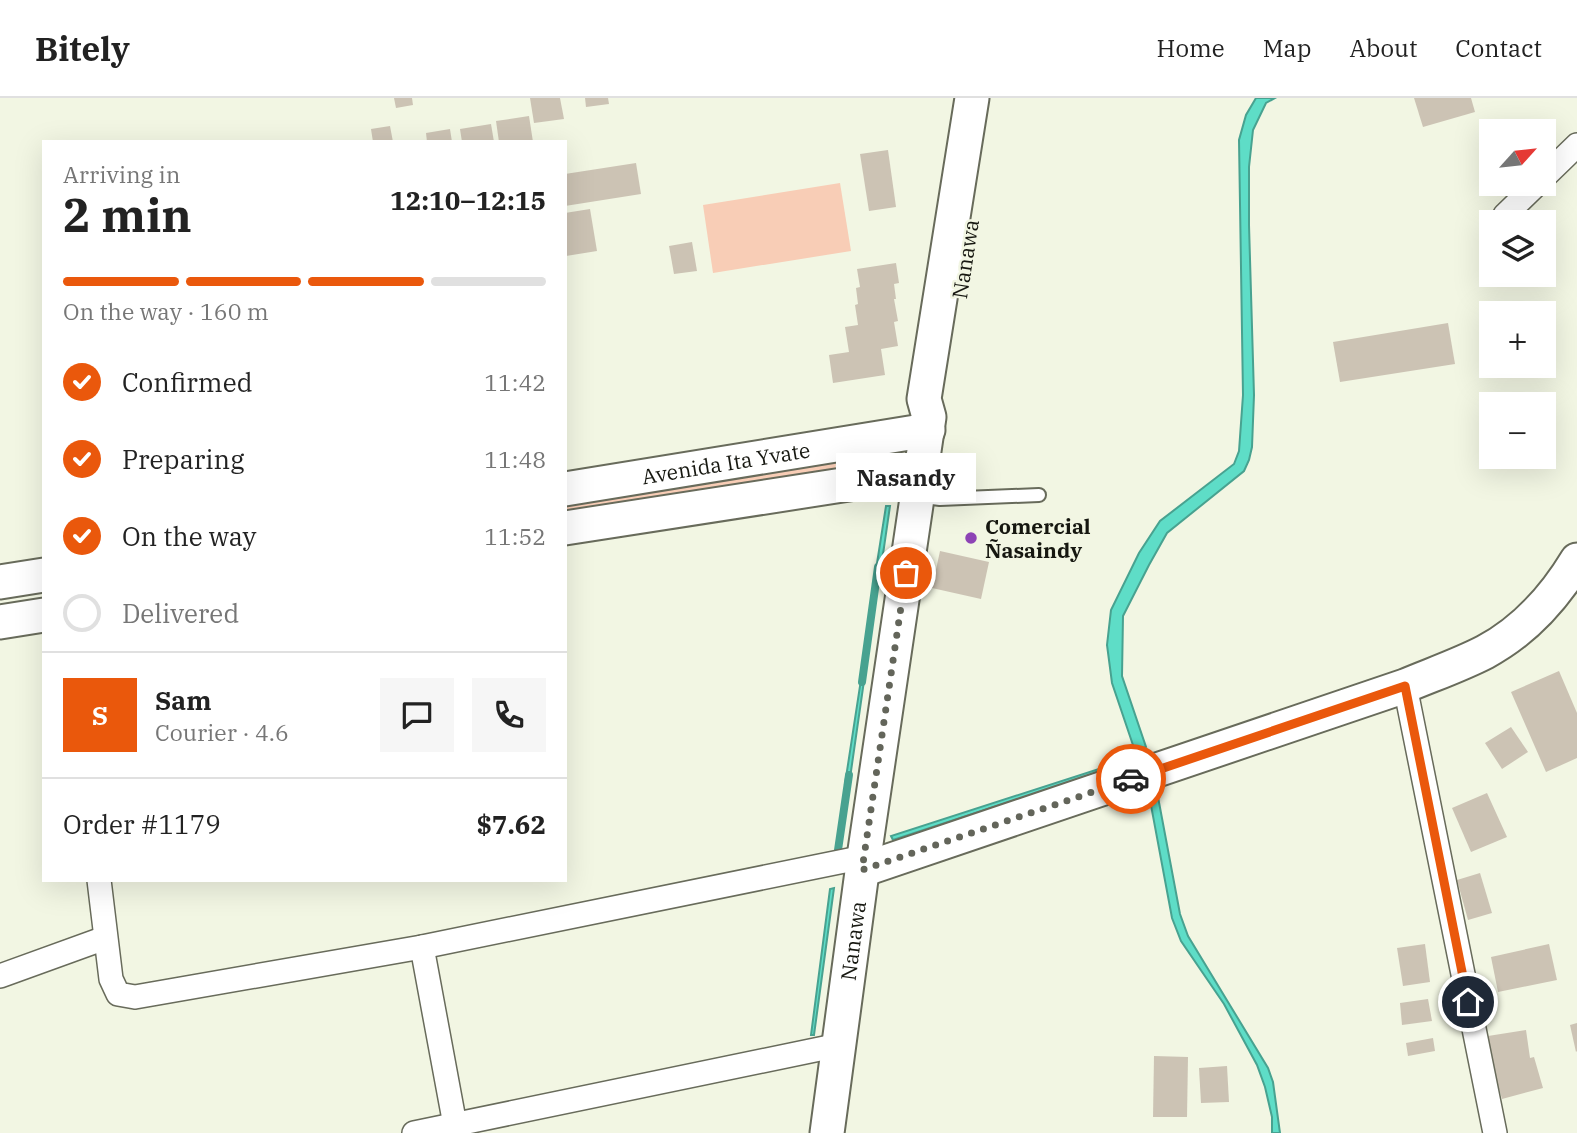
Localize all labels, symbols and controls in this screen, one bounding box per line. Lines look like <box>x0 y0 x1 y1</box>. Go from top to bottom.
text: Bitely <box>35 27 130 70</box>
text: Home <box>1157 32 1225 64</box>
text: Map <box>1263 32 1311 64</box>
text: About <box>1349 32 1417 64</box>
text: Contact <box>1455 32 1542 64</box>
north arrow <box>1479 119 1556 196</box>
map controls <box>1479 119 1556 469</box>
text: Arriving in <box>63 159 180 189</box>
text: 12:10–12:15 <box>390 183 546 217</box>
text: 2 min <box>63 185 192 245</box>
button: layers <box>1479 210 1556 287</box>
street label: Nanawa <box>945 217 985 301</box>
text: On the way · 160 m <box>63 296 269 326</box>
button: + <box>1479 301 1556 378</box>
icon: check <box>63 363 101 401</box>
text: Confirmed <box>122 365 253 399</box>
text: 11:42 <box>484 367 546 397</box>
button: − <box>1479 392 1556 469</box>
street label: Avenida Ita Yvate <box>640 435 812 490</box>
icon: check <box>63 440 101 478</box>
text: Preparing <box>122 442 244 476</box>
text: 11:48 <box>484 444 546 474</box>
callout: Nasandy <box>836 454 976 503</box>
text: Nasandy <box>857 462 955 492</box>
place label: Comercial Ñasaindy <box>985 512 1091 564</box>
icon: check <box>63 517 101 555</box>
text: On the way <box>122 519 256 553</box>
text: 11:52 <box>484 521 546 551</box>
marker: Comercial Ñasaindy <box>963 530 979 546</box>
pin <box>876 543 936 603</box>
icon: bag <box>887 554 925 592</box>
text: Delivered <box>122 596 239 630</box>
button: chat <box>380 678 454 752</box>
button: phone <box>472 678 546 752</box>
text: Sam <box>155 683 211 717</box>
text: S <box>92 698 108 732</box>
text: Courier · 4.6 <box>155 717 289 747</box>
courier <box>1096 744 1166 814</box>
icon: car <box>1112 760 1150 798</box>
text: Order #1179 <box>63 807 221 841</box>
text: $7.62 <box>476 807 546 841</box>
street label: Nanawa <box>834 899 872 982</box>
pin <box>1438 972 1498 1032</box>
icon: home <box>1449 983 1487 1021</box>

